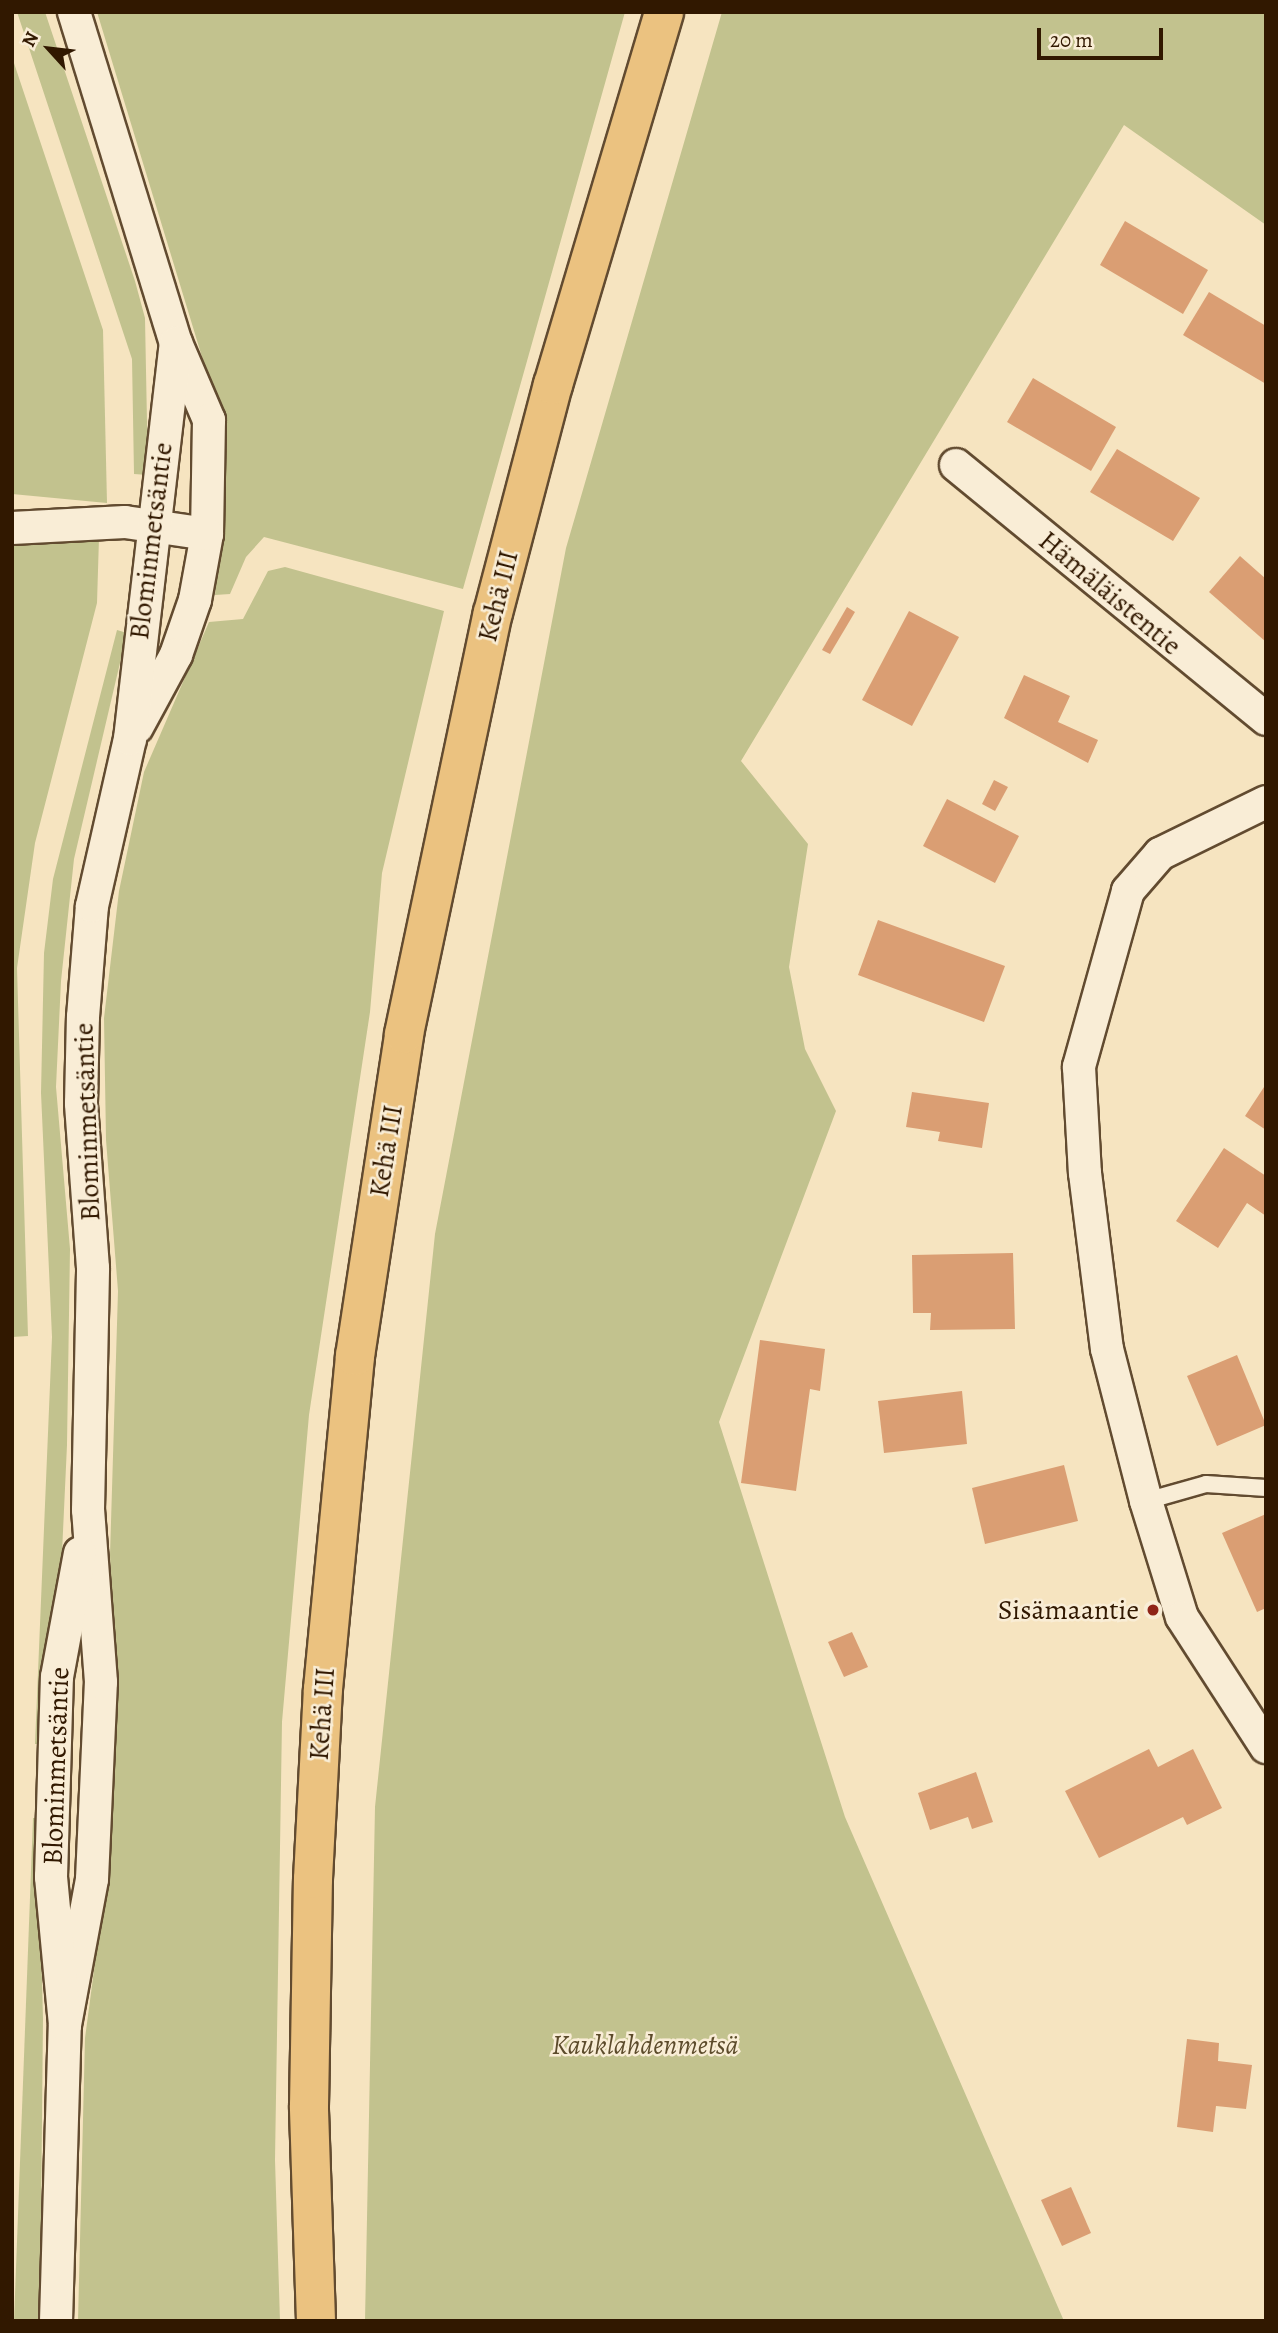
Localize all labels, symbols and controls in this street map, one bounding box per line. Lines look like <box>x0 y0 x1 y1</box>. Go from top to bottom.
north arrow <box>14 14 84 84</box>
scale bar <box>1040 14 1166 58</box>
text: 20 m <box>1050 26 1093 54</box>
text: N <box>16 27 45 52</box>
street label: Blominmetsäntie <box>122 440 180 642</box>
street label: Hämäläistentie <box>1032 524 1188 662</box>
street label: Kehä III <box>470 547 526 645</box>
street label: Blominmetsäntie <box>67 1022 107 1222</box>
street label: Kehä III <box>362 1102 410 1200</box>
place label: Sisämaantie <box>998 1593 1139 1627</box>
marker: Sisämaantie <box>1145 1602 1161 1618</box>
street label: Blominmetsäntie <box>36 1666 76 1866</box>
street label: Kehä III <box>302 1666 342 1762</box>
park label: Kauklahdenmetsä <box>552 2028 738 2062</box>

